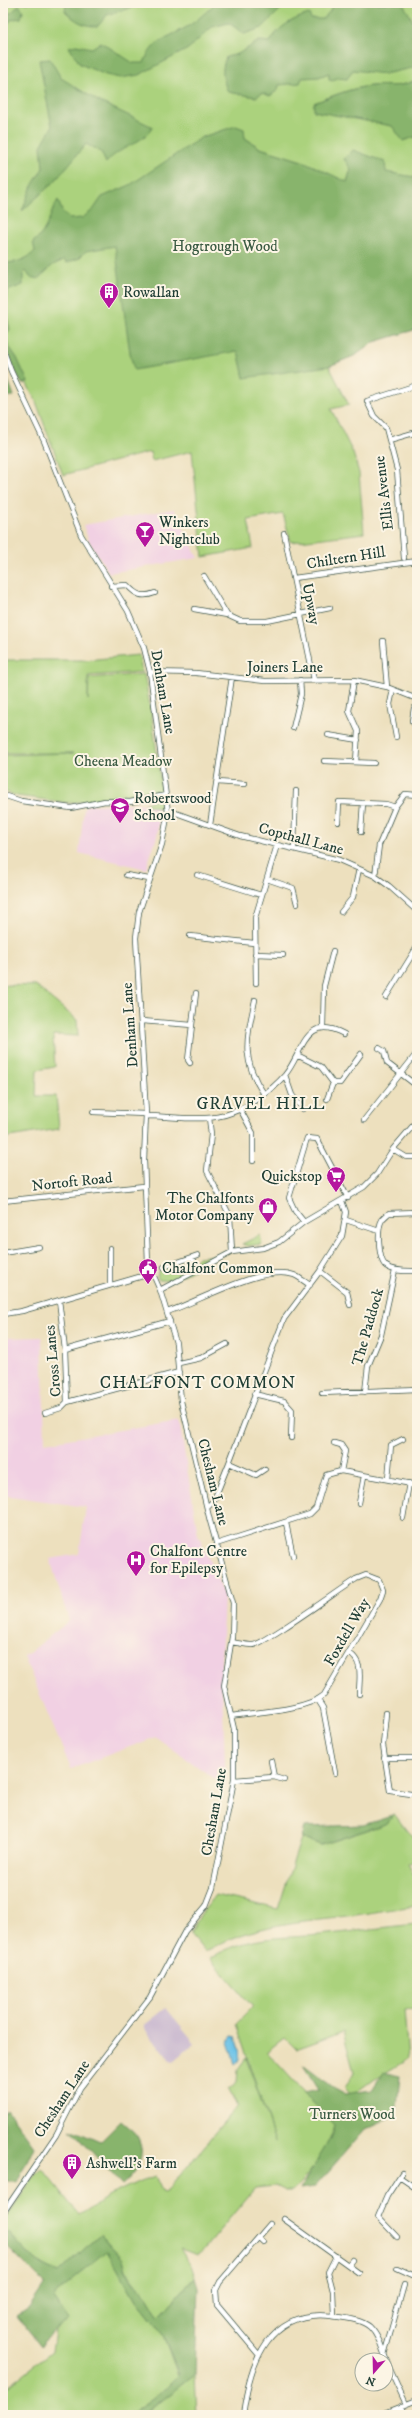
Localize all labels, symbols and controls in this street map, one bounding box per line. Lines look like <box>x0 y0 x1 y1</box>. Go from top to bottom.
park label: Hogtrough Wood <box>172 237 278 256</box>
building icon: Rowallan <box>98 281 120 309</box>
place label: Rowallan <box>123 283 180 302</box>
street label: Ellis Avenue <box>370 455 398 531</box>
place label: Winkers Nightclub <box>158 513 220 549</box>
bar icon: Winkers Nightclub <box>134 520 156 548</box>
street label: Chiltern Hill <box>305 542 387 574</box>
street label: Upway <box>298 582 324 627</box>
street label: Denham Lane <box>146 648 180 736</box>
street label: Joiners Lane <box>245 658 323 677</box>
park label: Cheena Meadow <box>74 752 172 771</box>
place label: Robertswood School <box>134 789 212 825</box>
school or university icon: Robertswood School <box>109 796 131 824</box>
street label: Copthall Lane <box>256 819 346 859</box>
street label: Denham Lane <box>118 982 142 1068</box>
district label: GRAVEL HILL <box>196 1093 326 1115</box>
supermarket icon: Quickstop <box>325 1165 347 1193</box>
place label: Quickstop <box>261 1167 322 1186</box>
street label: Nortoft Road <box>31 1168 114 1196</box>
place label: The Chalfonts Motor Company <box>155 1189 255 1225</box>
shop icon: The Chalfonts Motor Company <box>257 1196 279 1224</box>
public building icon: Chalfont Common <box>137 1257 159 1285</box>
place label: Chalfont Common <box>162 1259 274 1278</box>
street label: The Paddock <box>348 1285 388 1368</box>
street label: Cross Lanes <box>40 1324 66 1398</box>
district label: CHALFONT COMMON <box>100 1372 296 1394</box>
street label: Chesham Lane <box>193 1437 233 1527</box>
place label: Chalfont Centre for Epilepsy <box>150 1542 247 1578</box>
hospital icon: Chalfont Centre for Epilepsy <box>125 1549 147 1577</box>
street label: Foxdell Way <box>320 1594 375 1669</box>
street label: Chesham Lane <box>197 1767 231 1857</box>
street label: Chesham Lane <box>30 2057 94 2141</box>
park label: Turners Wood <box>309 2105 395 2124</box>
building icon: Ashwell's Farm <box>61 2152 83 2180</box>
place label: Ashwell's Farm <box>86 2154 177 2173</box>
north arrow <box>354 2352 394 2392</box>
text: N <box>364 2372 378 2389</box>

